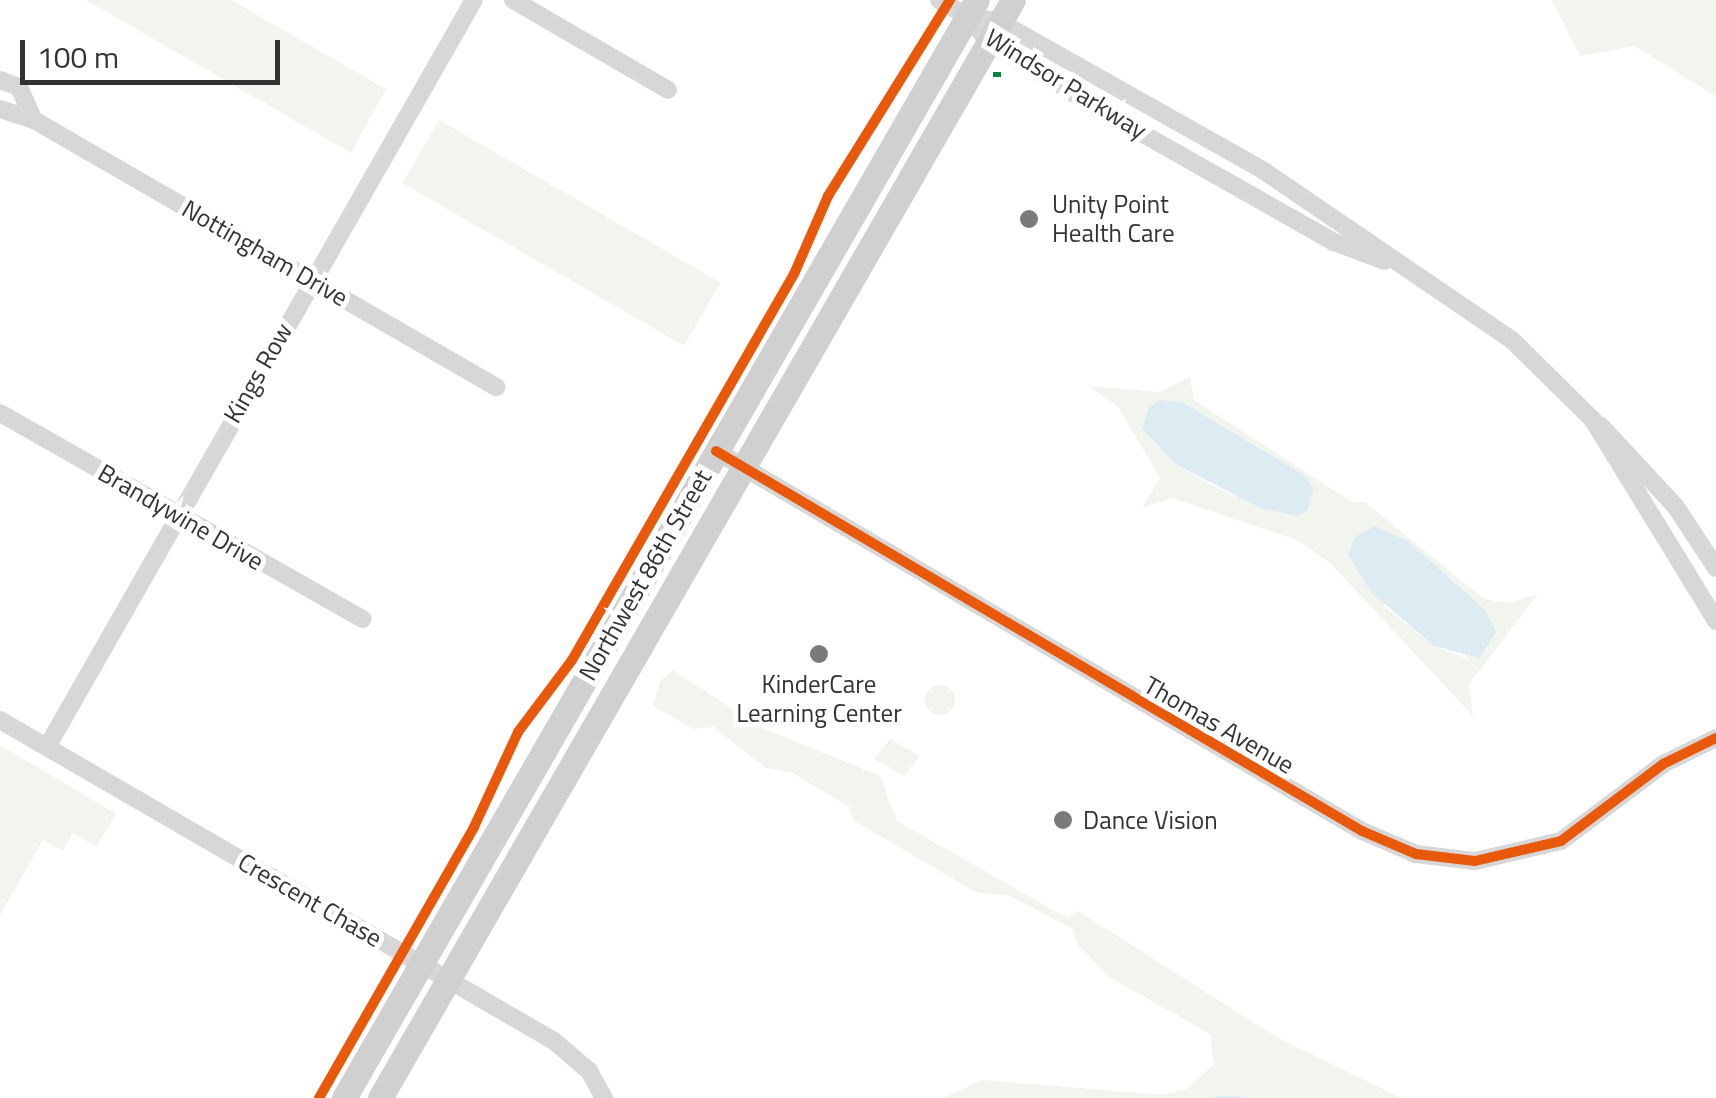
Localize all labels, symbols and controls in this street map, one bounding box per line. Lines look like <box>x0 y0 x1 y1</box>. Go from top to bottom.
scale bar <box>25 20 285 82</box>
street label: Windsor Parkway <box>980 22 1152 146</box>
text: 100 m <box>37 34 119 80</box>
place label: Unity Point Health Care <box>1052 190 1175 249</box>
street label: Nottingham Drive <box>177 193 353 313</box>
marker: Unity Point Health Care <box>1016 206 1042 232</box>
street label: Kings Row <box>217 318 299 428</box>
street label: Brandywine Drive <box>93 457 269 577</box>
street label: Northwest 86th Street <box>572 464 718 686</box>
marker: KinderCare Learning Center <box>808 643 830 665</box>
place label: KinderCare Learning Center <box>736 670 902 729</box>
street label: Thomas Avenue <box>1139 670 1299 780</box>
place label: Dance Vision <box>1083 805 1218 835</box>
marker: Dance Vision <box>1052 809 1074 831</box>
street label: Crescent Chase <box>233 847 387 953</box>

